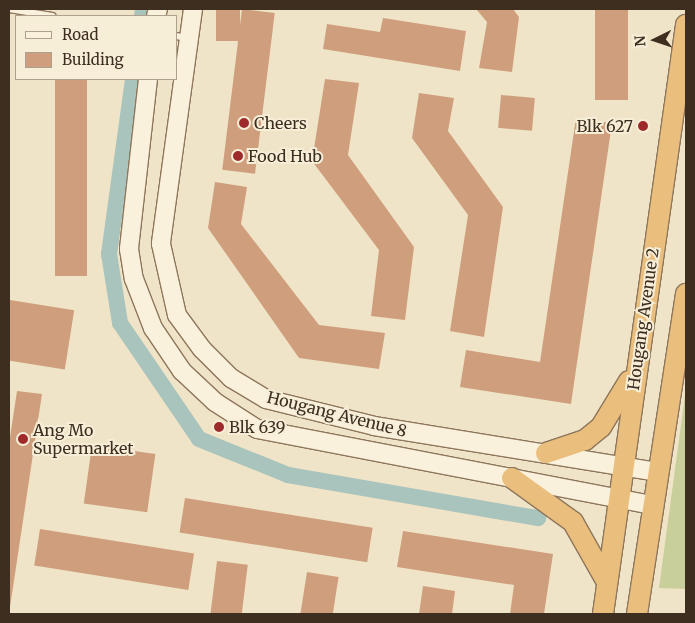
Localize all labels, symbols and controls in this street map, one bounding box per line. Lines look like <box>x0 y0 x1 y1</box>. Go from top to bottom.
legend <box>15 15 178 80</box>
north arrow <box>630 15 680 65</box>
text: Road <box>62 25 98 44</box>
text: N <box>631 35 649 47</box>
text: Building <box>62 50 124 69</box>
place label: Cheers <box>254 113 307 133</box>
place label: Blk 627 <box>576 116 633 136</box>
marker: Cheers <box>238 117 250 129</box>
marker: Blk 627 <box>637 120 649 132</box>
place label: Food Hub <box>248 146 322 166</box>
marker: Food Hub <box>232 150 244 162</box>
street label: Hougang Avenue 2 <box>624 247 662 391</box>
street label: Hougang Avenue 8 <box>265 387 409 441</box>
place label: Blk 639 <box>229 417 286 437</box>
place label: Ang Mo Supermarket <box>33 420 134 458</box>
marker: Blk 639 <box>213 421 225 433</box>
marker: Ang Mo Supermarket <box>17 433 29 445</box>

